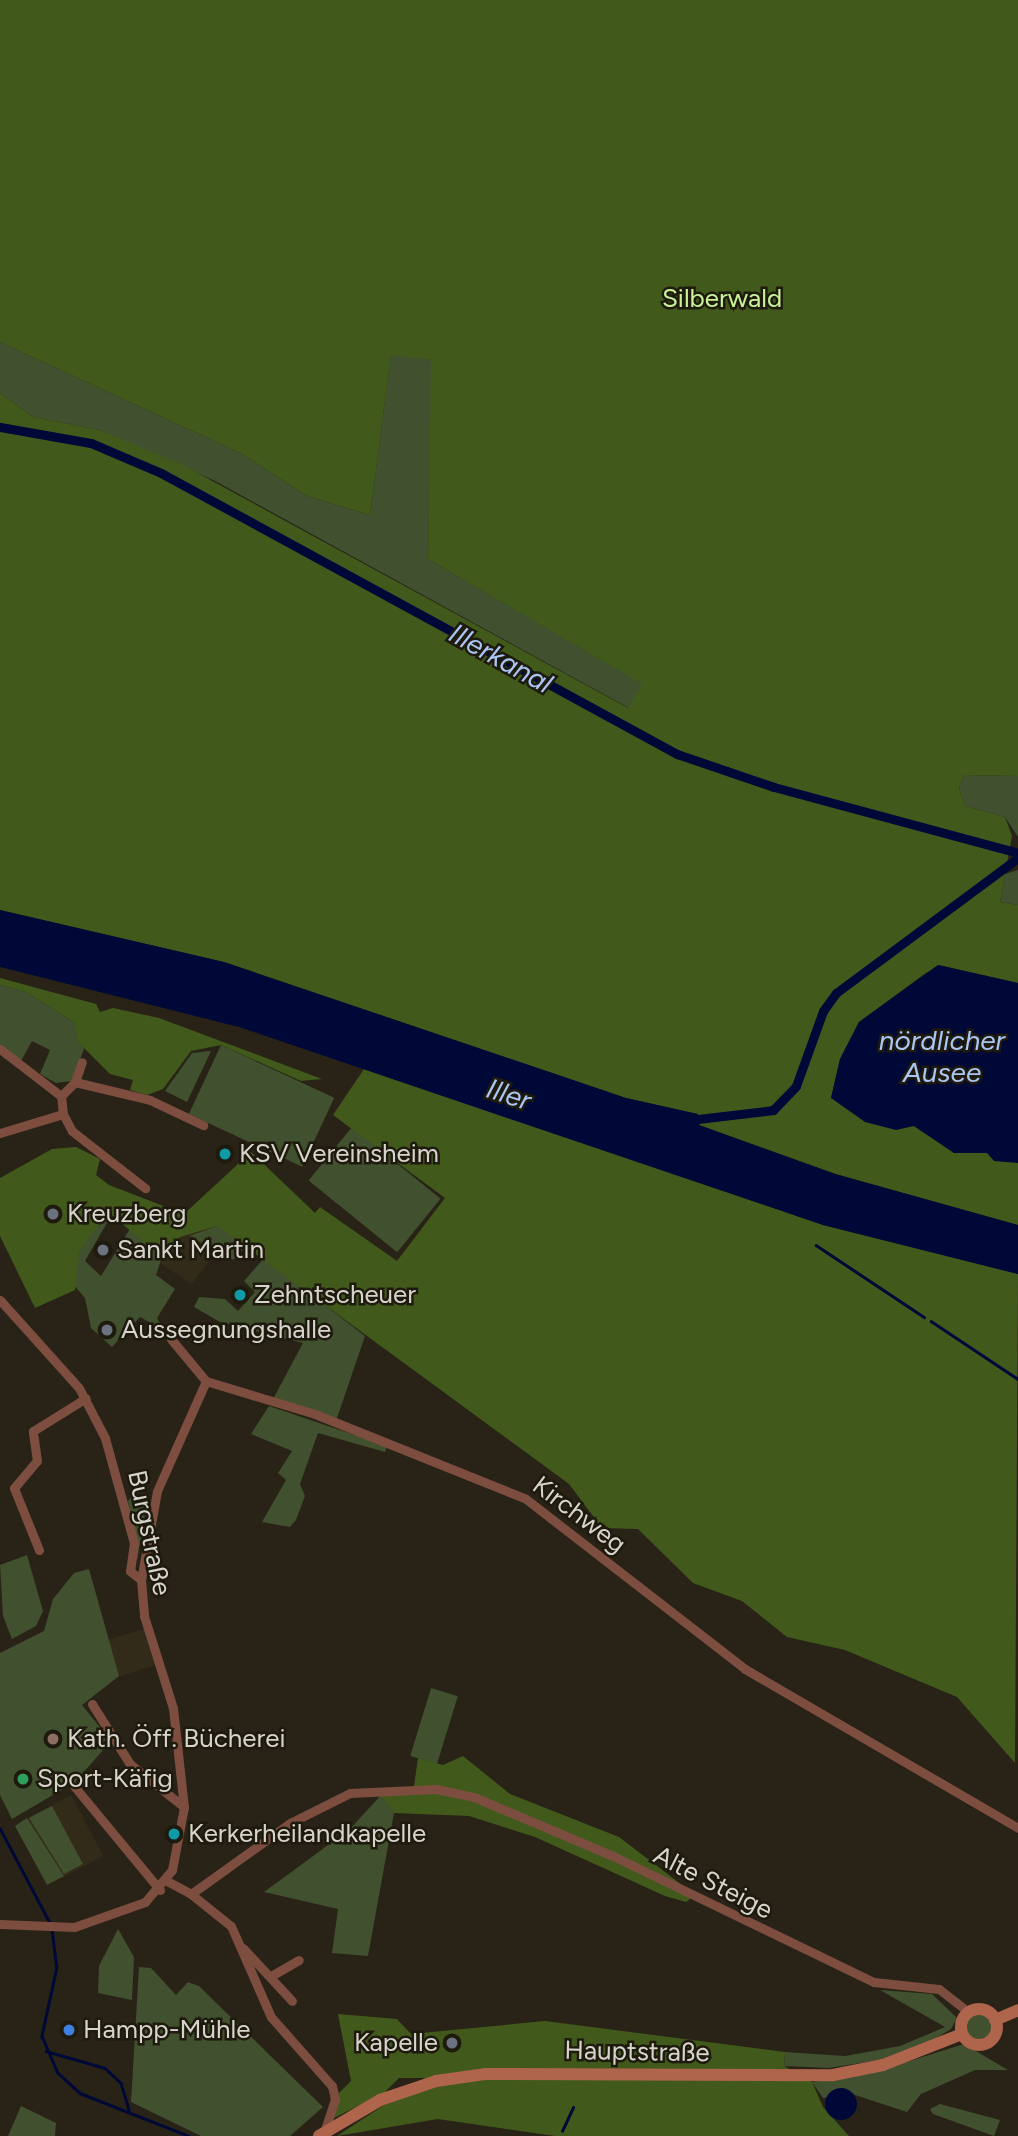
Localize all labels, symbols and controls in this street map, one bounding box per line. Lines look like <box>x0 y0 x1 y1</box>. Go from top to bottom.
park label: Silberwald <box>662 283 782 315</box>
water label: Illerkanal <box>444 616 558 700</box>
water label: nördlicher Ausee <box>879 1023 1005 1089</box>
water label: Iller <box>482 1071 536 1117</box>
place label: KSV Vereinsheim <box>239 1138 439 1170</box>
marker: KSV Vereinsheim <box>217 1146 233 1162</box>
place label: Kreuzberg <box>67 1198 187 1230</box>
marker: Kreuzberg <box>45 1206 61 1222</box>
place label: Sankt Martin <box>117 1234 264 1266</box>
marker: Sankt Martin <box>95 1242 111 1258</box>
place label: Zehntscheuer <box>254 1279 416 1311</box>
marker: Zehntscheuer <box>232 1287 248 1303</box>
place label: Aussegnungshalle <box>121 1314 331 1346</box>
marker: Aussegnungshalle <box>99 1322 115 1338</box>
street label: Burgstraße <box>121 1467 177 1599</box>
street label: Kirchweg <box>526 1470 632 1560</box>
place label: Kath. Öff. Bücherei <box>67 1723 285 1755</box>
marker: Kath. Öff. Bücherei <box>45 1731 61 1747</box>
place label: Sport-Käfig <box>37 1763 173 1795</box>
marker: Sport-Käfig <box>15 1771 31 1787</box>
place label: Kerkerheilandkapelle <box>188 1818 426 1850</box>
marker: Kerkerheilandkapelle <box>166 1826 182 1842</box>
street label: Alte Steige <box>648 1840 778 1926</box>
place label: Hampp-Mühle <box>83 2014 250 2046</box>
marker: Hampp-Mühle <box>61 2022 77 2038</box>
place label: Kapelle <box>354 2027 438 2059</box>
marker: Kapelle <box>444 2035 460 2051</box>
street label: Hauptstraße <box>564 2035 710 2069</box>

